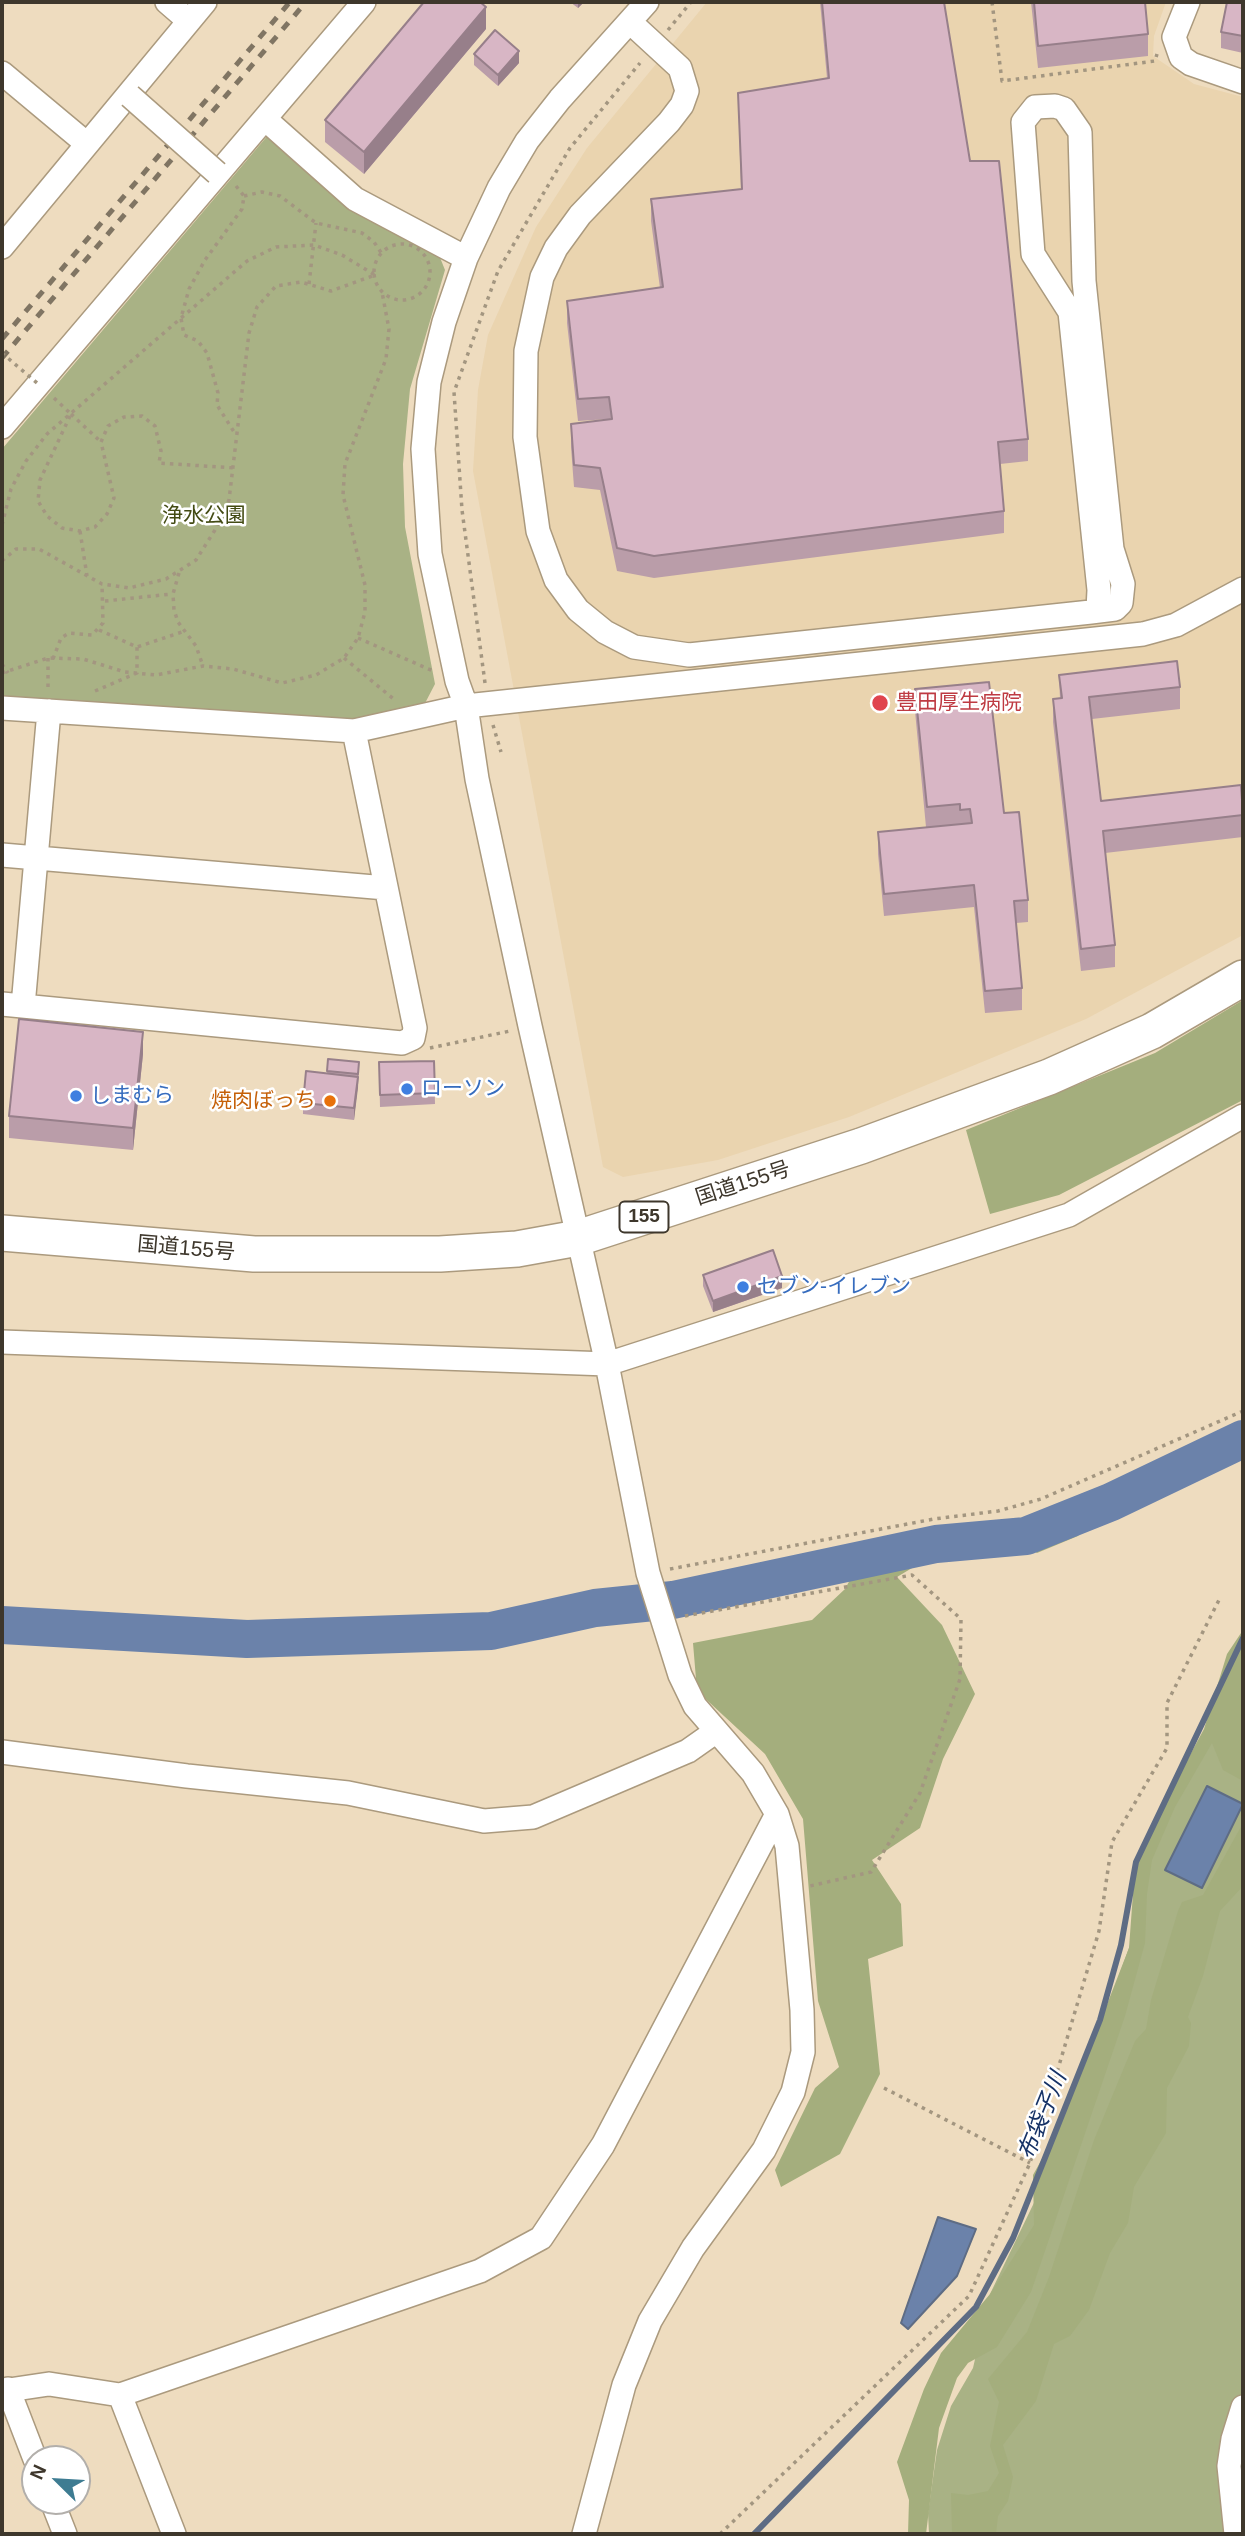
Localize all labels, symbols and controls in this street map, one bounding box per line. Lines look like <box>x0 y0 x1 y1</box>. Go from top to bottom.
park label: 浄水公園 <box>162 503 246 529</box>
place label: 豊田厚生病院 <box>896 690 1022 716</box>
marker: 豊田厚生病院 <box>870 693 890 713</box>
place label: ローソン <box>421 1076 505 1102</box>
marker: ローソン <box>399 1081 415 1097</box>
place label: しまむら <box>90 1083 174 1109</box>
marker: しまむら <box>68 1088 84 1104</box>
place label: 焼肉ぼっち <box>211 1088 316 1114</box>
marker: 焼肉ぼっち <box>322 1093 338 1109</box>
street label: 国道155号 <box>692 1157 794 1211</box>
road number: 155 <box>620 1202 668 1232</box>
street label: 国道155号 <box>136 1232 236 1266</box>
place label: セブン-イレブン <box>757 1274 911 1300</box>
marker: セブン-イレブン <box>735 1279 751 1295</box>
water label: 布袋子川 <box>1013 2068 1073 2164</box>
north arrow <box>21 2445 91 2515</box>
text: N <box>26 2462 51 2483</box>

